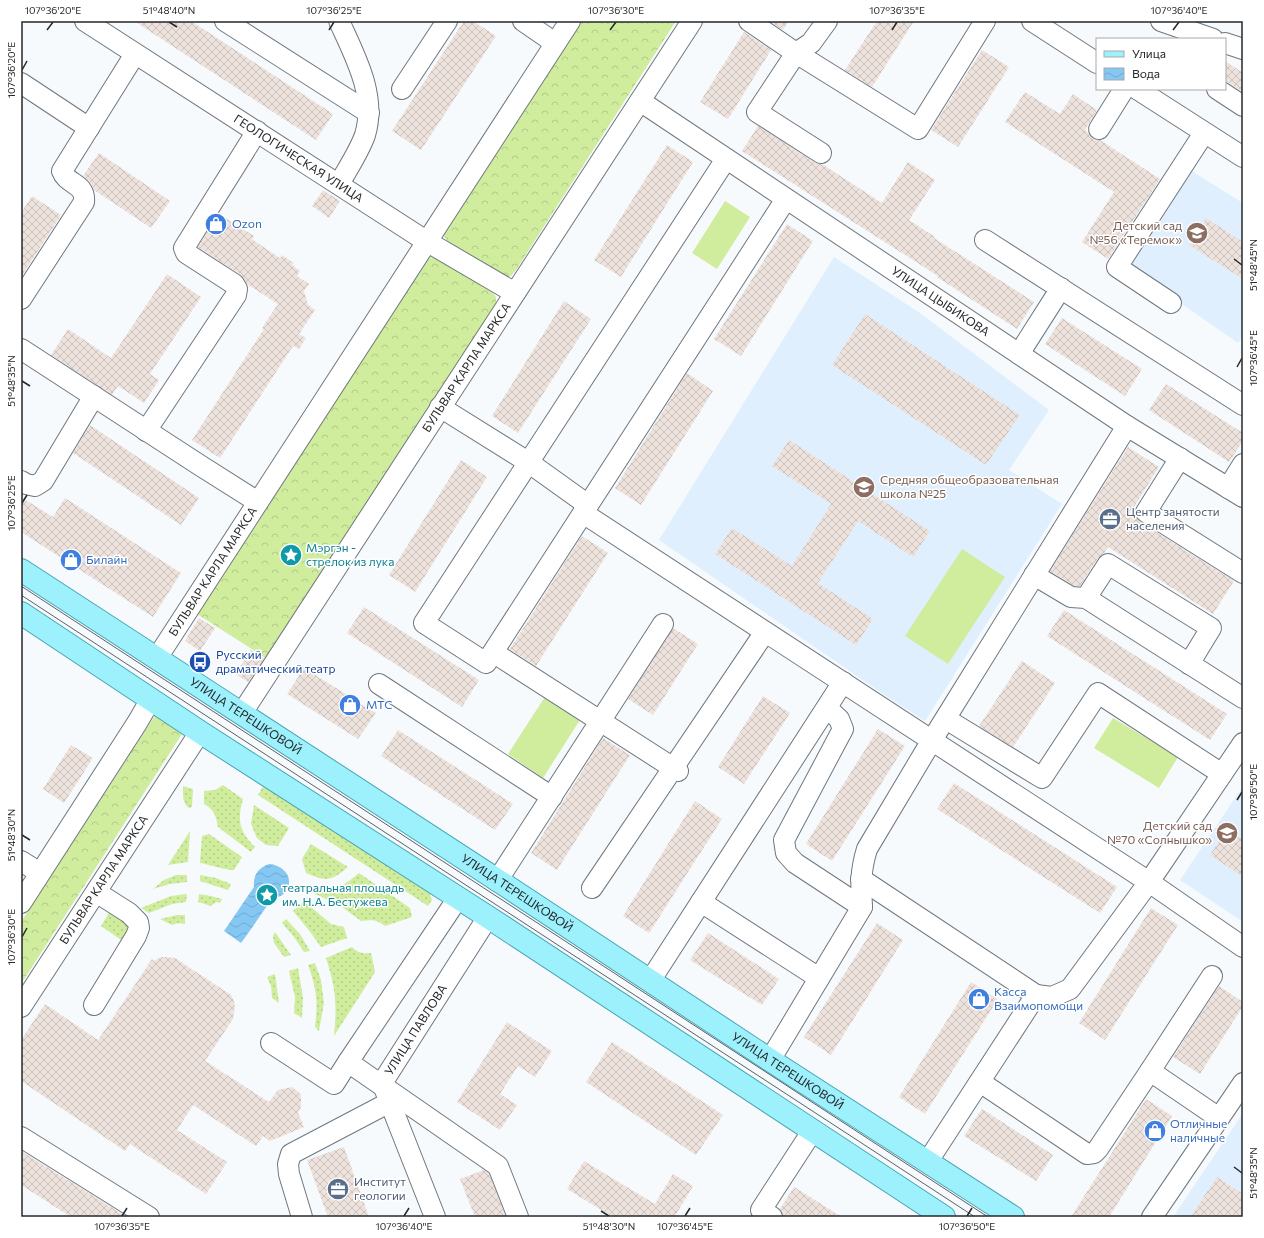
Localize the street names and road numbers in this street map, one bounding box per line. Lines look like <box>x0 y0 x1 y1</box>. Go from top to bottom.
street label: ГЕОЛОГИЧЕСКАЯ УЛИЦА <box>232 111 366 205</box>
street label: УЛИЦА ЦЫБИКОВА <box>889 263 992 338</box>
street label: БУЛЬВАР КАРЛА МАРКСА <box>419 300 513 434</box>
street label: БУЛЬВАР КАРЛА МАРКСА <box>165 504 259 638</box>
street label: УЛИЦА ТЕРЕШКОВОЙ <box>187 674 305 757</box>
street label: БУЛЬВАР КАРЛА МАРКСА <box>56 812 150 946</box>
street label: УЛИЦА ТЕРЕШКОВОЙ <box>459 851 576 934</box>
street label: УЛИЦА ПАВЛОВА <box>381 981 449 1077</box>
street label: УЛИЦА ТЕРЕШКОВОЙ <box>730 1029 847 1112</box>

